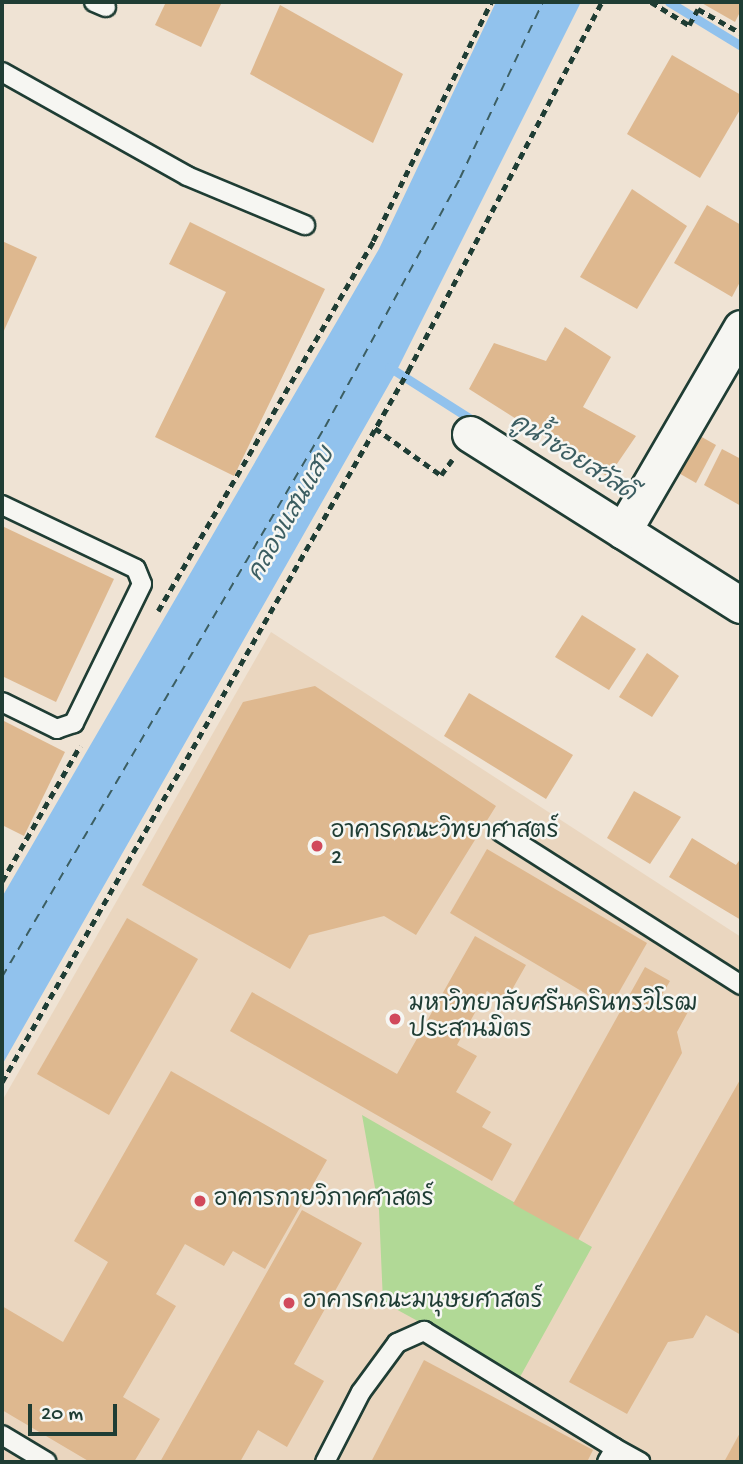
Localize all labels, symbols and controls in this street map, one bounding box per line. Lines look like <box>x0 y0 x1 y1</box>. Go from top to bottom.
water label: คูน้ำซอยสวัสดี <box>504 409 640 509</box>
water label: คลองแสนแสบ <box>243 443 343 587</box>
place label: อาคารคณะวิทยาศาสตร์ 2 <box>331 819 559 873</box>
marker: อาคารคณะวิทยาศาสตร์ 2 <box>309 838 325 854</box>
place label: มหาวิทยาลัยศรีนครินทรวิโรฒ ประสานมิตร <box>409 992 698 1046</box>
marker: มหาวิทยาลัยศรีนครินทรวิโรฒ ประสานมิตร <box>387 1011 403 1027</box>
place label: อาคารกายวิภาคศาสตร์ <box>214 1187 434 1215</box>
marker: อาคารกายวิภาคศาสตร์ <box>192 1193 208 1209</box>
place label: อาคารคณะมนุษยศาสตร์ <box>303 1289 543 1317</box>
marker: อาคารคณะมนุษยศาสตร์ <box>281 1295 297 1311</box>
scale bar <box>32 1390 121 1434</box>
text: 20 m <box>41 1403 83 1428</box>

